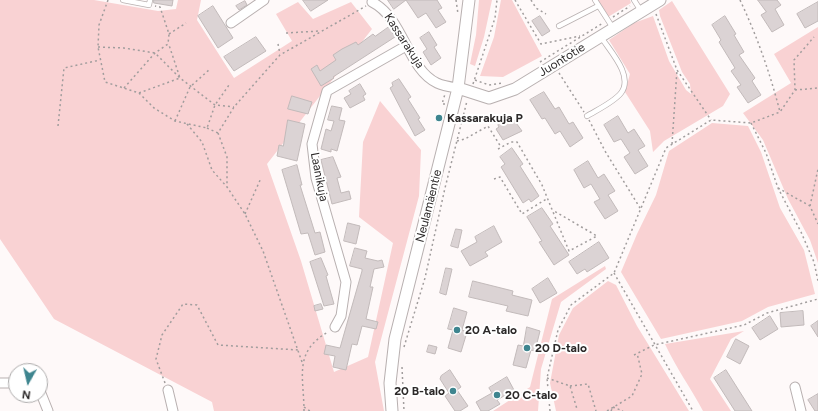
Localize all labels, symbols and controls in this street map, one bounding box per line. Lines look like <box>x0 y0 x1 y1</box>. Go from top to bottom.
street label: Kassarakuja <box>381 11 427 71</box>
street label: Juontotie <box>536 40 588 80</box>
place label: Kassarakuja P <box>447 111 523 125</box>
marker: Kassarakuja P <box>434 113 444 123</box>
street label: Laanikuja <box>307 151 331 203</box>
street label: Neulamäentie <box>413 168 445 244</box>
place label: 20 A-talo <box>465 323 517 337</box>
marker: 20 A-talo <box>452 325 462 335</box>
place label: 20 D-talo <box>535 341 587 355</box>
marker: 20 D-talo <box>522 343 532 353</box>
north arrow <box>8 363 48 403</box>
place label: 20 B-talo <box>394 384 445 398</box>
marker: 20 B-talo <box>448 386 458 396</box>
text: N <box>21 387 32 401</box>
place label: 20 C-talo <box>505 388 557 402</box>
marker: 20 C-talo <box>492 390 502 400</box>

